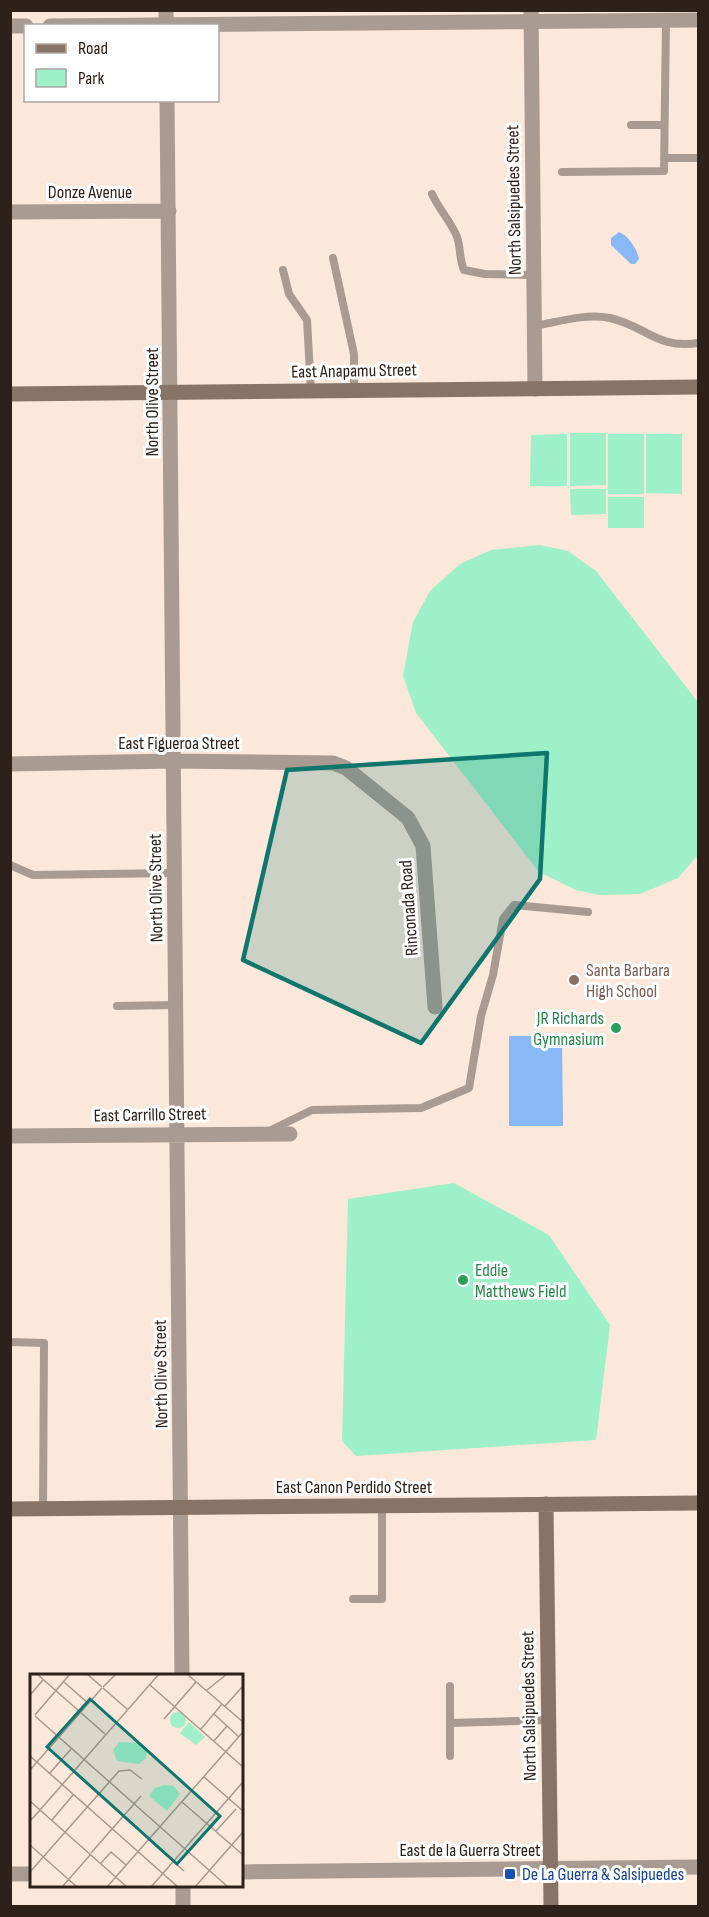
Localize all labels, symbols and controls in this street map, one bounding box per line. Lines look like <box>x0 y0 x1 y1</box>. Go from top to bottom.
legend <box>24 24 219 102</box>
text: Road <box>78 38 108 59</box>
text: Park <box>78 68 104 89</box>
street label: North Salsipuedes Street <box>502 124 526 275</box>
street label: Donze Avenue <box>48 182 132 203</box>
street label: North Olive Street <box>142 347 163 456</box>
street label: East Anapamu Street <box>291 359 418 383</box>
street label: East Figueroa Street <box>118 733 240 754</box>
street label: North Olive Street <box>145 833 167 943</box>
street label: Rinconada Road <box>395 859 423 957</box>
place label: Santa Barbara High School <box>586 960 670 1002</box>
marker: Santa Barbara High School <box>567 973 581 987</box>
place label: JR Richards Gymnasium <box>533 1008 604 1050</box>
marker: JR Richards Gymnasium <box>609 1021 623 1035</box>
street label: East Carrillo Street <box>93 1104 207 1126</box>
place label: Eddie Matthews Field <box>475 1260 566 1302</box>
marker: Eddie Matthews Field <box>456 1273 470 1287</box>
street label: North Olive Street <box>150 1319 172 1429</box>
street label: East Canon Perdido Street <box>276 1477 433 1498</box>
street label: North Salsipuedes Street <box>517 1630 541 1781</box>
inset map <box>30 1674 243 1887</box>
street label: East de la Guerra Street <box>399 1840 541 1861</box>
place label: De La Guerra & Salsipuedes <box>522 1864 684 1885</box>
marker: De La Guerra & Salsipuedes <box>503 1867 517 1881</box>

